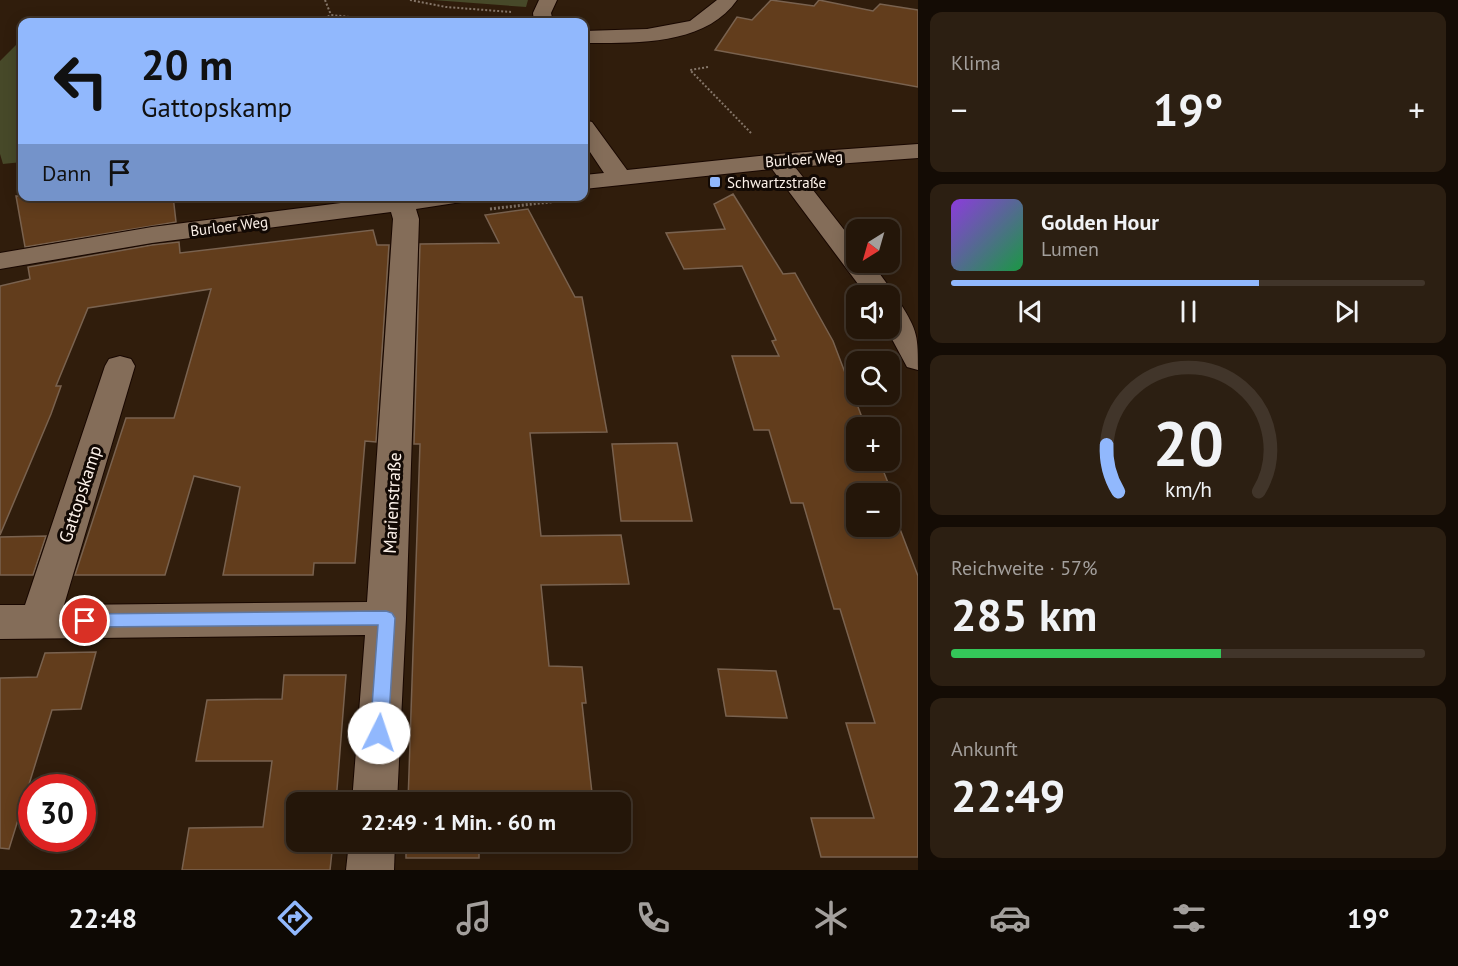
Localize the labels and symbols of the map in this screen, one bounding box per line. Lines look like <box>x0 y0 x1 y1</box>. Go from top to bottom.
street label: Burloer Weg <box>764 147 844 171</box>
place label: Schwartzstraße <box>727 173 826 192</box>
marker: Schwartzstraße <box>708 175 722 189</box>
street label: Burloer Weg <box>189 212 269 240</box>
north arrow <box>846 219 900 273</box>
street label: Gattopskamp <box>53 442 107 546</box>
street label: Marienstraße <box>378 452 406 554</box>
pin <box>59 595 110 646</box>
position arrow <box>347 701 411 765</box>
speed limit sign: 30 <box>18 774 96 852</box>

